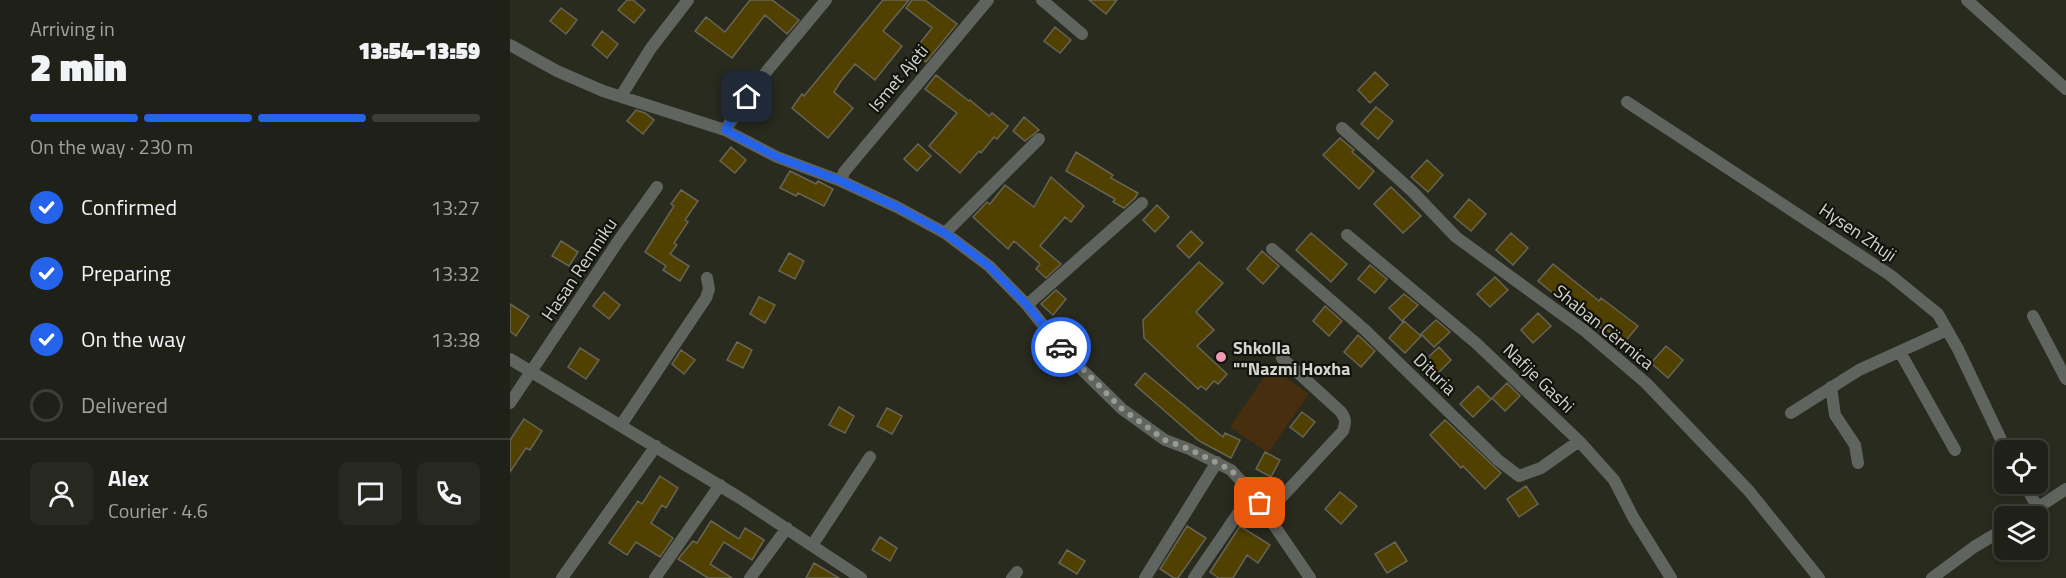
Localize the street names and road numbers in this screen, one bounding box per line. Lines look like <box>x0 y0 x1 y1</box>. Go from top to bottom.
street label: Ismet Ajeti <box>862 38 934 118</box>
street label: Hysen Zhuji <box>1814 196 1902 268</box>
street label: Hasan Remniku <box>535 212 623 326</box>
street label: Shaban Cërrnica <box>1548 278 1660 376</box>
street label: Nafije Gashi <box>1497 337 1581 419</box>
street label: Dituria <box>1407 347 1463 401</box>

